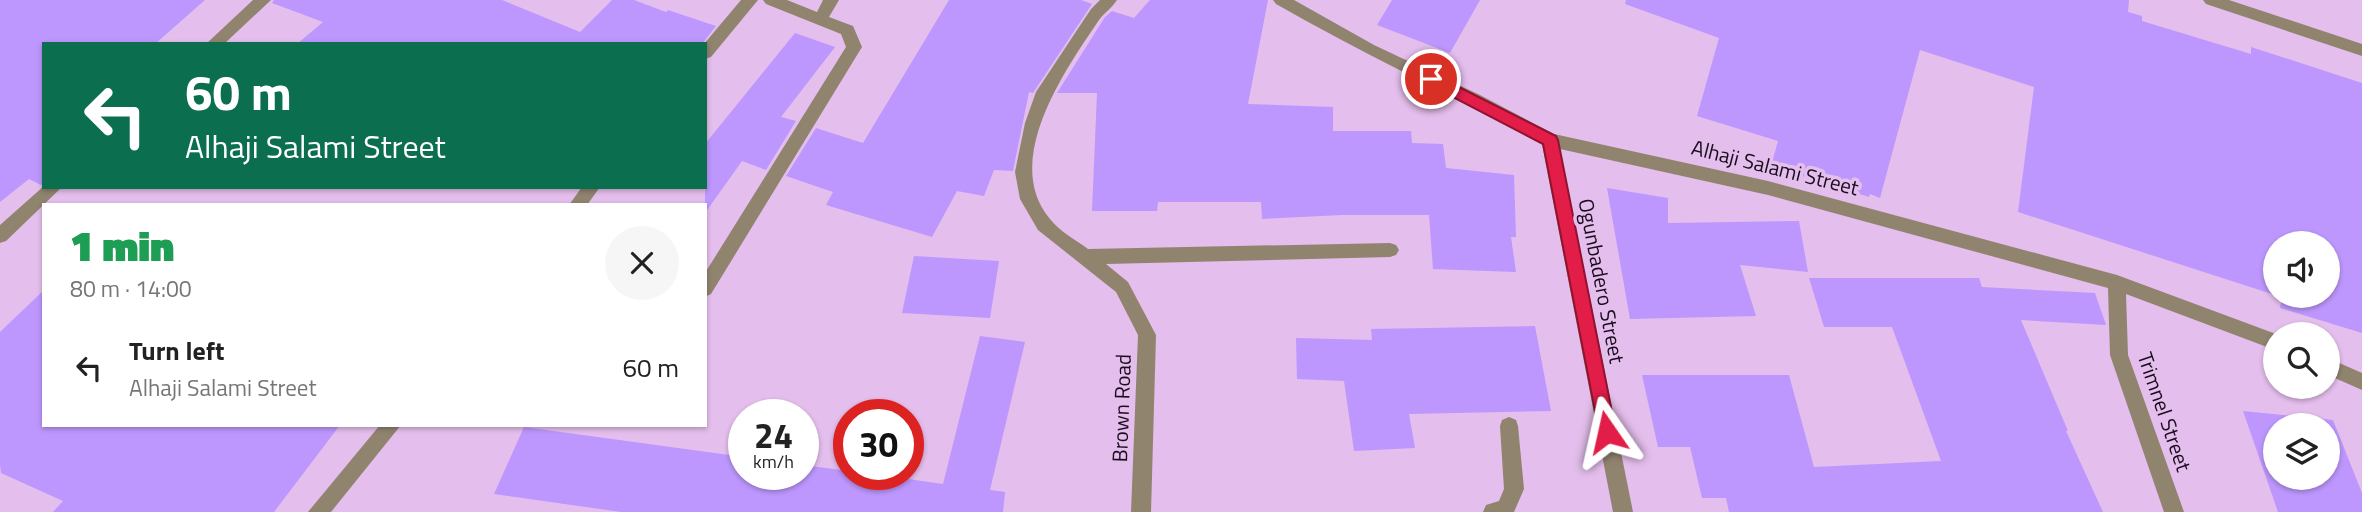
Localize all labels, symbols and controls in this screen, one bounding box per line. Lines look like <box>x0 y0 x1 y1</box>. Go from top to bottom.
pin <box>1401 49 1461 109</box>
text: 60 m <box>185 54 292 129</box>
icon: arrive <box>1412 60 1450 98</box>
icon: left <box>70 70 161 161</box>
text: Alhaji Salami Street <box>185 122 446 170</box>
street label: Alhaji Salami Street <box>1688 131 1863 203</box>
street label: Ogunbadero Street <box>1570 196 1634 367</box>
text: 1 min <box>70 213 174 277</box>
button: close <box>605 226 679 300</box>
map controls <box>2263 231 2340 490</box>
button: sound <box>2263 231 2340 308</box>
text: 80 m · 14:00 <box>70 271 192 306</box>
button: search <box>2263 322 2340 399</box>
text: Turn left <box>129 331 224 370</box>
text: 60 m <box>622 348 679 387</box>
street label: Trimnel Street <box>2130 348 2200 476</box>
icon: left <box>70 349 108 387</box>
street label: Brown Road <box>1103 353 1139 463</box>
text: Alhaji Salami Street <box>129 370 316 405</box>
position arrow <box>1570 395 1644 469</box>
speed limit sign: 30 <box>833 399 924 490</box>
text: 24 <box>754 408 793 462</box>
button: layers <box>2263 413 2340 490</box>
text: km/h <box>753 448 794 475</box>

